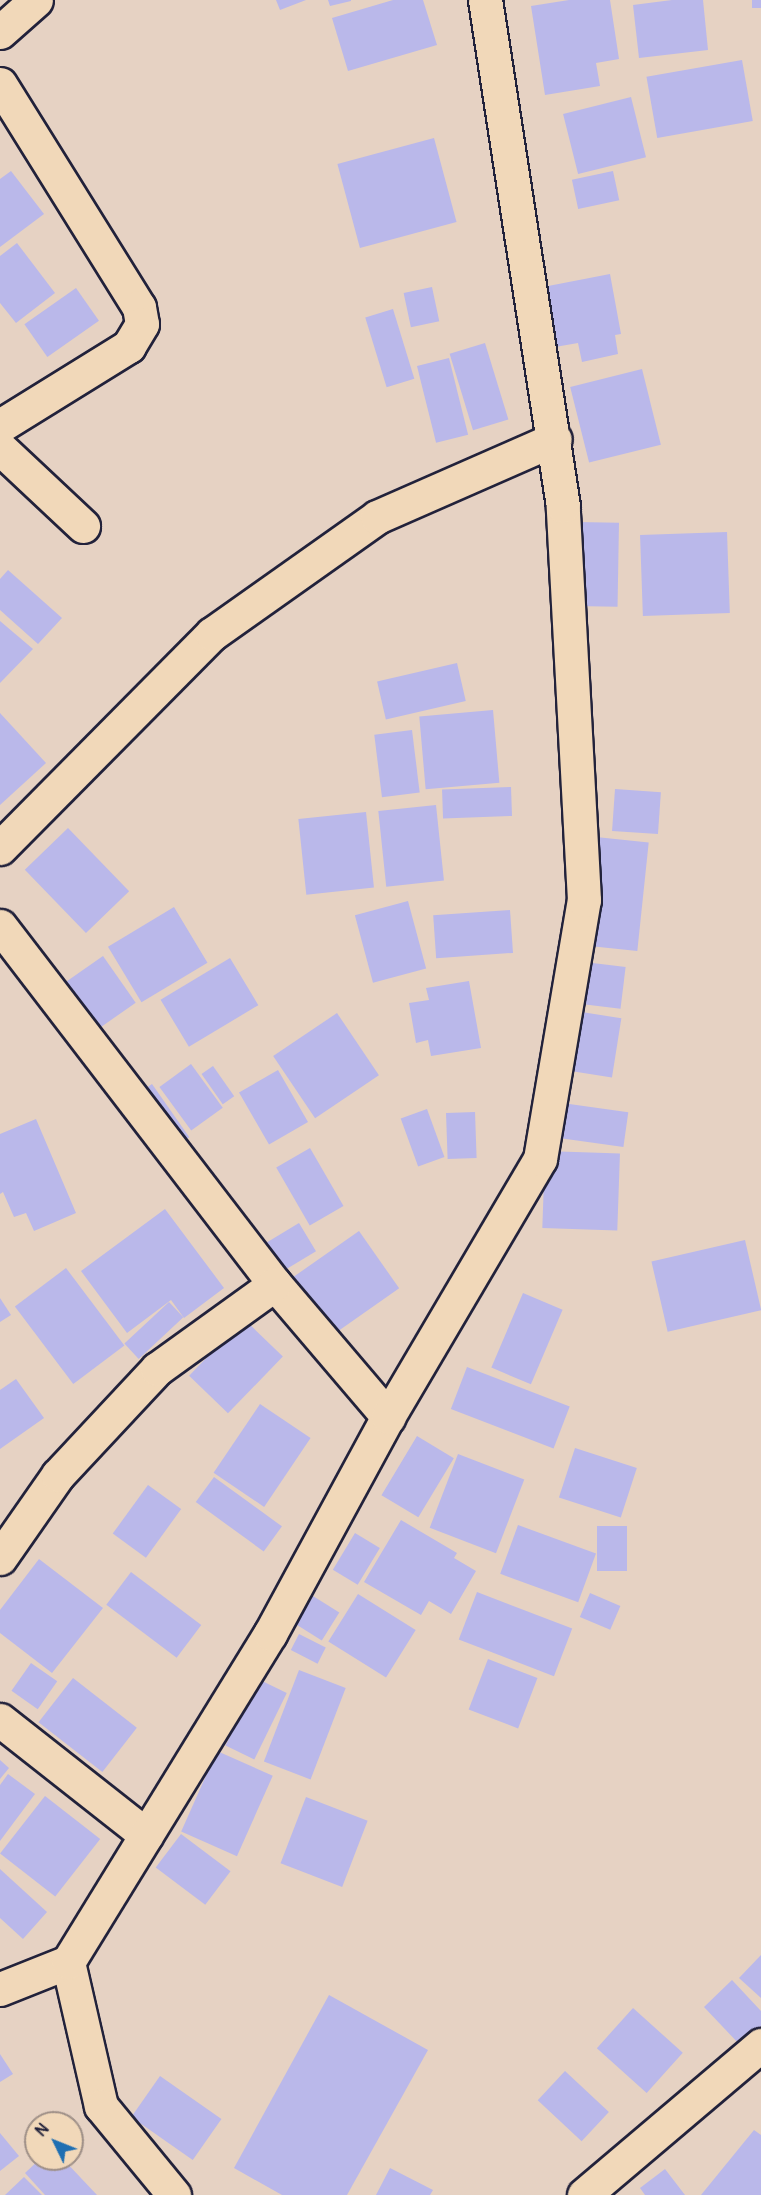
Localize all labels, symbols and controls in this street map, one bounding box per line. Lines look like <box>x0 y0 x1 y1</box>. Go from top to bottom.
north arrow <box>24 2111 84 2171</box>
text: N <box>31 2119 53 2141</box>

